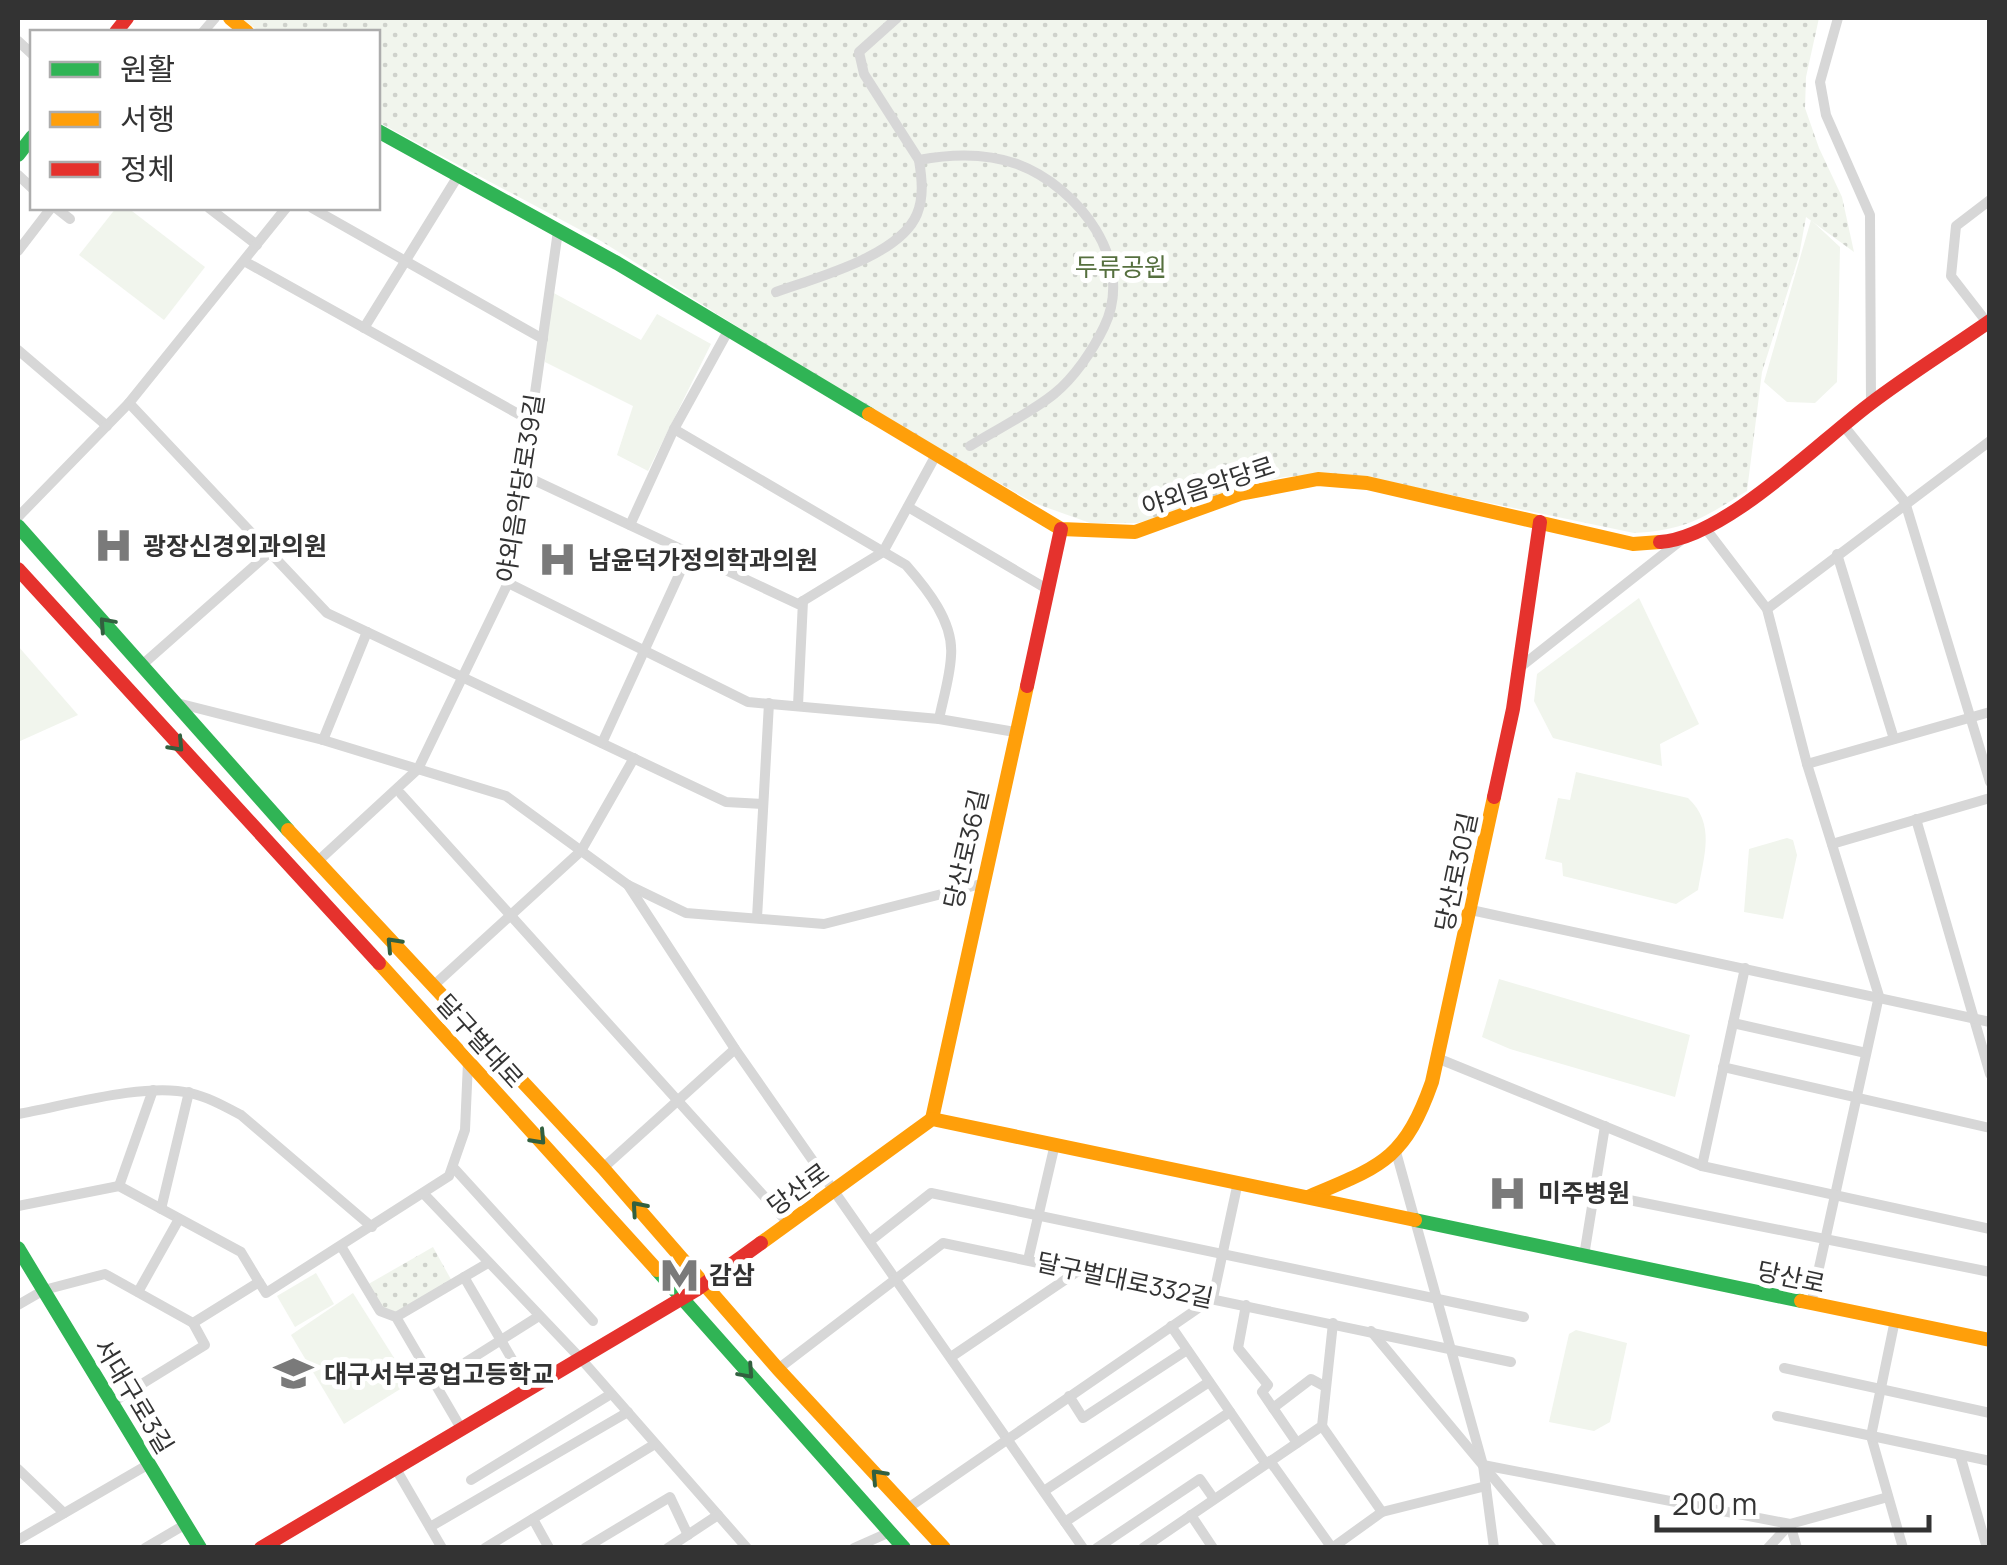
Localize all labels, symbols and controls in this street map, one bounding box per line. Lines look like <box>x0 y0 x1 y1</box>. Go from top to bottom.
legend <box>30 30 380 210</box>
text: 원활 <box>120 48 175 89</box>
text: 서행 <box>120 98 175 139</box>
text: 정체 <box>120 148 175 189</box>
park label: 두류공원 <box>1075 249 1167 284</box>
street label: 야외음악당로39길 <box>487 391 552 585</box>
street label: 야외음악당로 <box>1137 448 1279 523</box>
hospital icon: 광장신경외과의원 <box>92 525 134 567</box>
place label: 광장신경외과의원 <box>143 528 327 563</box>
hospital icon: 남윤덕가정의학과의원 <box>537 539 579 581</box>
place label: 남윤덕가정의학과의원 <box>588 542 818 577</box>
one-way arrow <box>99 617 117 636</box>
one-way arrow <box>165 733 183 751</box>
street label: 당산로36길 <box>935 786 996 912</box>
street label: 당산로30길 <box>1426 809 1485 935</box>
one-way arrow <box>387 937 405 956</box>
street label: 달구벌대로 <box>429 986 532 1095</box>
one-way arrow <box>527 1126 545 1145</box>
street label: 당산로 <box>760 1154 836 1223</box>
hospital icon: 미주병원 <box>1487 1172 1529 1214</box>
place label: 미주병원 <box>1538 1175 1630 1210</box>
one-way arrow <box>631 1201 649 1220</box>
street label: 달구벌대로332길 <box>1033 1244 1217 1315</box>
street label: 당산로 <box>1754 1252 1828 1301</box>
metro station icon: 감삼 <box>658 1254 700 1296</box>
place label: 감삼 <box>709 1257 755 1292</box>
street label: 서대구로3길 <box>86 1332 183 1460</box>
school or university icon: 대구서부공업고등학교 <box>273 1353 315 1395</box>
place label: 대구서부공업고등학교 <box>324 1356 554 1391</box>
one-way arrow <box>735 1360 753 1378</box>
one-way arrow <box>872 1469 890 1488</box>
scale bar <box>1657 1470 1930 1532</box>
text: 200 m <box>1672 1483 1757 1524</box>

